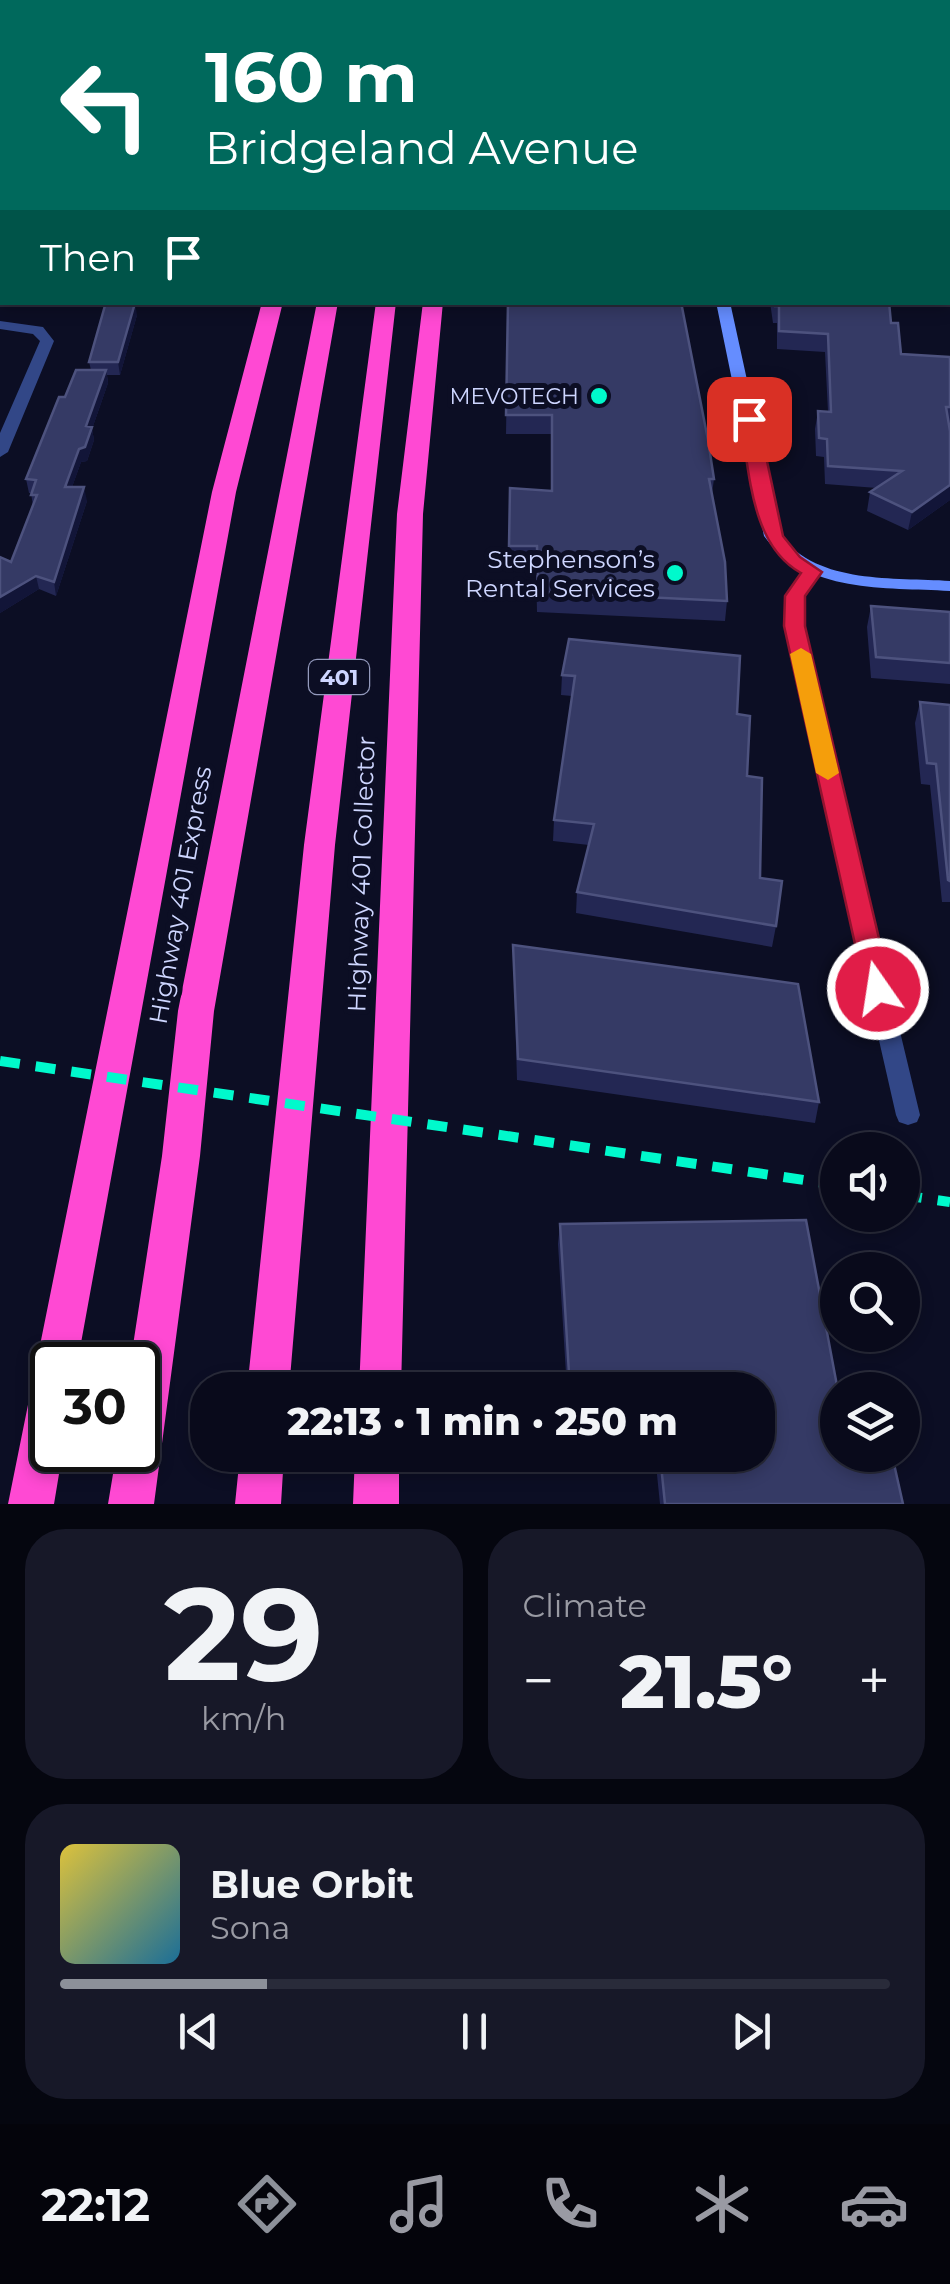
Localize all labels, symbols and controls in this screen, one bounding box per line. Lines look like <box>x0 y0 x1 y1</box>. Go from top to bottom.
text: 160 m <box>205 34 418 120</box>
icon: left <box>40 40 170 170</box>
text: Bridgeland Avenue <box>205 120 638 175</box>
icon: arrive <box>156 230 211 285</box>
text: Then <box>40 234 136 281</box>
pin <box>707 377 792 462</box>
place label: MEVOTECH <box>450 383 579 410</box>
marker: MEVOTECH <box>588 385 610 407</box>
icon: arrive <box>722 392 777 447</box>
place label: Stephenson’s Rental Services <box>465 544 655 603</box>
marker: Stephenson’s Rental Services <box>664 562 686 584</box>
road number: 401 <box>309 660 369 694</box>
street label: Highway 401 Collector <box>341 735 381 1013</box>
street label: Highway 401 Express <box>143 764 217 1026</box>
position arrow <box>826 937 930 1041</box>
map controls <box>820 1132 920 1472</box>
button: sound <box>820 1132 920 1232</box>
button: search <box>820 1252 920 1352</box>
speed limit sign: 30 <box>30 1342 160 1472</box>
button: layers <box>820 1372 920 1472</box>
text: 22:13 · 1 min · 250 m <box>287 1398 678 1445</box>
text: 29 <box>164 1554 324 1713</box>
text: Climate <box>523 1586 647 1625</box>
text: 21.5° <box>620 1635 793 1727</box>
text: − <box>523 1647 554 1714</box>
text: + <box>858 1647 890 1714</box>
text: km/h <box>201 1699 286 1738</box>
text: Blue Orbit <box>210 1861 414 1908</box>
text: Sona <box>210 1908 290 1947</box>
icon: previous <box>171 2004 226 2059</box>
icon: pause <box>447 2004 502 2059</box>
icon: next <box>724 2004 779 2059</box>
icon: directions <box>232 2169 302 2239</box>
icon: music <box>384 2169 454 2239</box>
icon: phone <box>535 2169 605 2239</box>
icon: climate <box>687 2169 757 2239</box>
icon: car <box>839 2169 909 2239</box>
text: 22:12 <box>41 2177 150 2232</box>

